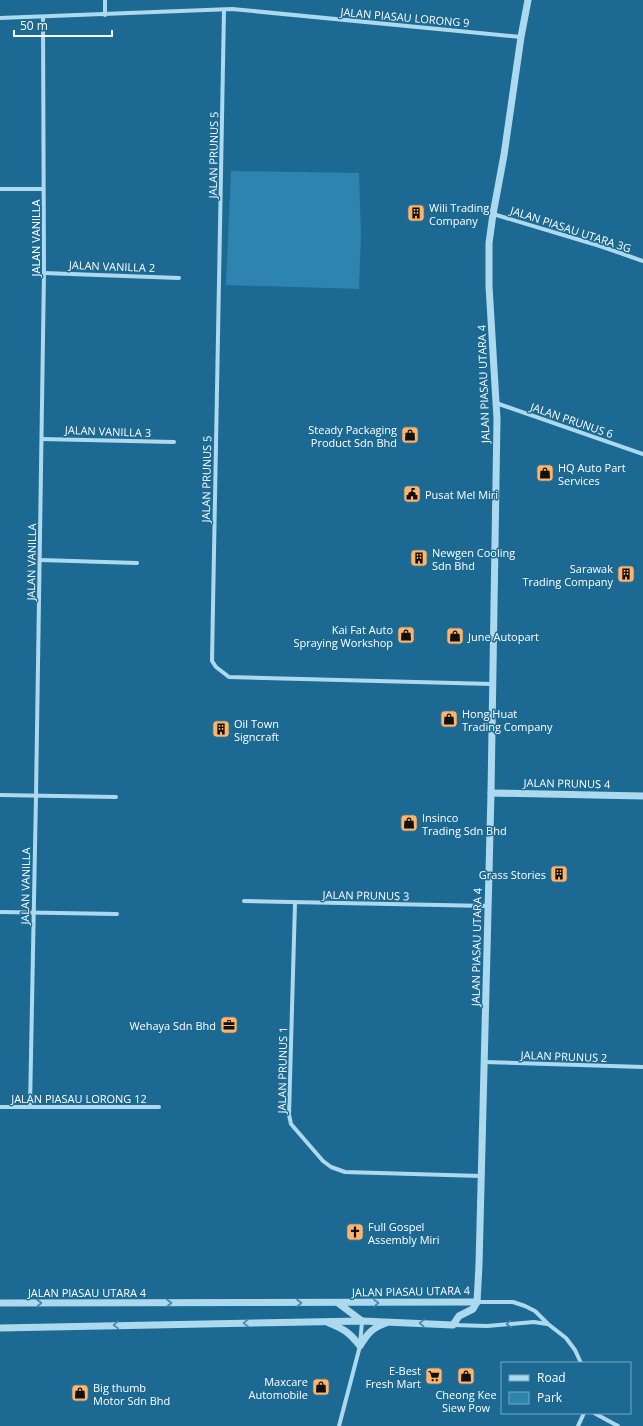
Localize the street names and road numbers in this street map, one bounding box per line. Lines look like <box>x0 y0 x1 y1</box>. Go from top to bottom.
street label: JALAN PIASAU LORONG 9 <box>339 4 470 30</box>
street label: JALAN PRUNUS 5 <box>205 112 221 199</box>
street label: JALAN VANILLA <box>28 199 43 278</box>
street label: JALAN PIASAU UTARA 3G <box>508 202 633 256</box>
street label: JALAN VANILLA 2 <box>68 257 155 275</box>
street label: JALAN PIASAU UTARA 4 <box>473 324 493 444</box>
street label: JALAN PRUNUS 6 <box>528 398 615 441</box>
street label: JALAN VANILLA 3 <box>64 422 151 440</box>
street label: JALAN PRUNUS 5 <box>198 436 214 523</box>
street label: JALAN VANILLA <box>23 523 39 602</box>
street label: JALAN PRUNUS 4 <box>523 775 611 791</box>
street label: JALAN VANILLA <box>17 847 33 926</box>
street label: JALAN PRUNUS 3 <box>322 887 409 903</box>
street label: JALAN PIASAU UTARA 4 <box>467 887 485 1007</box>
street label: JALAN PRUNUS 1 <box>274 1027 290 1114</box>
street label: JALAN PRUNUS 2 <box>519 1047 608 1065</box>
street label: JALAN PIASAU LORONG 12 <box>10 1091 147 1106</box>
street label: JALAN PIASAU UTARA 4 <box>351 1282 471 1300</box>
street label: JALAN PIASAU UTARA 4 <box>27 1285 147 1300</box>

